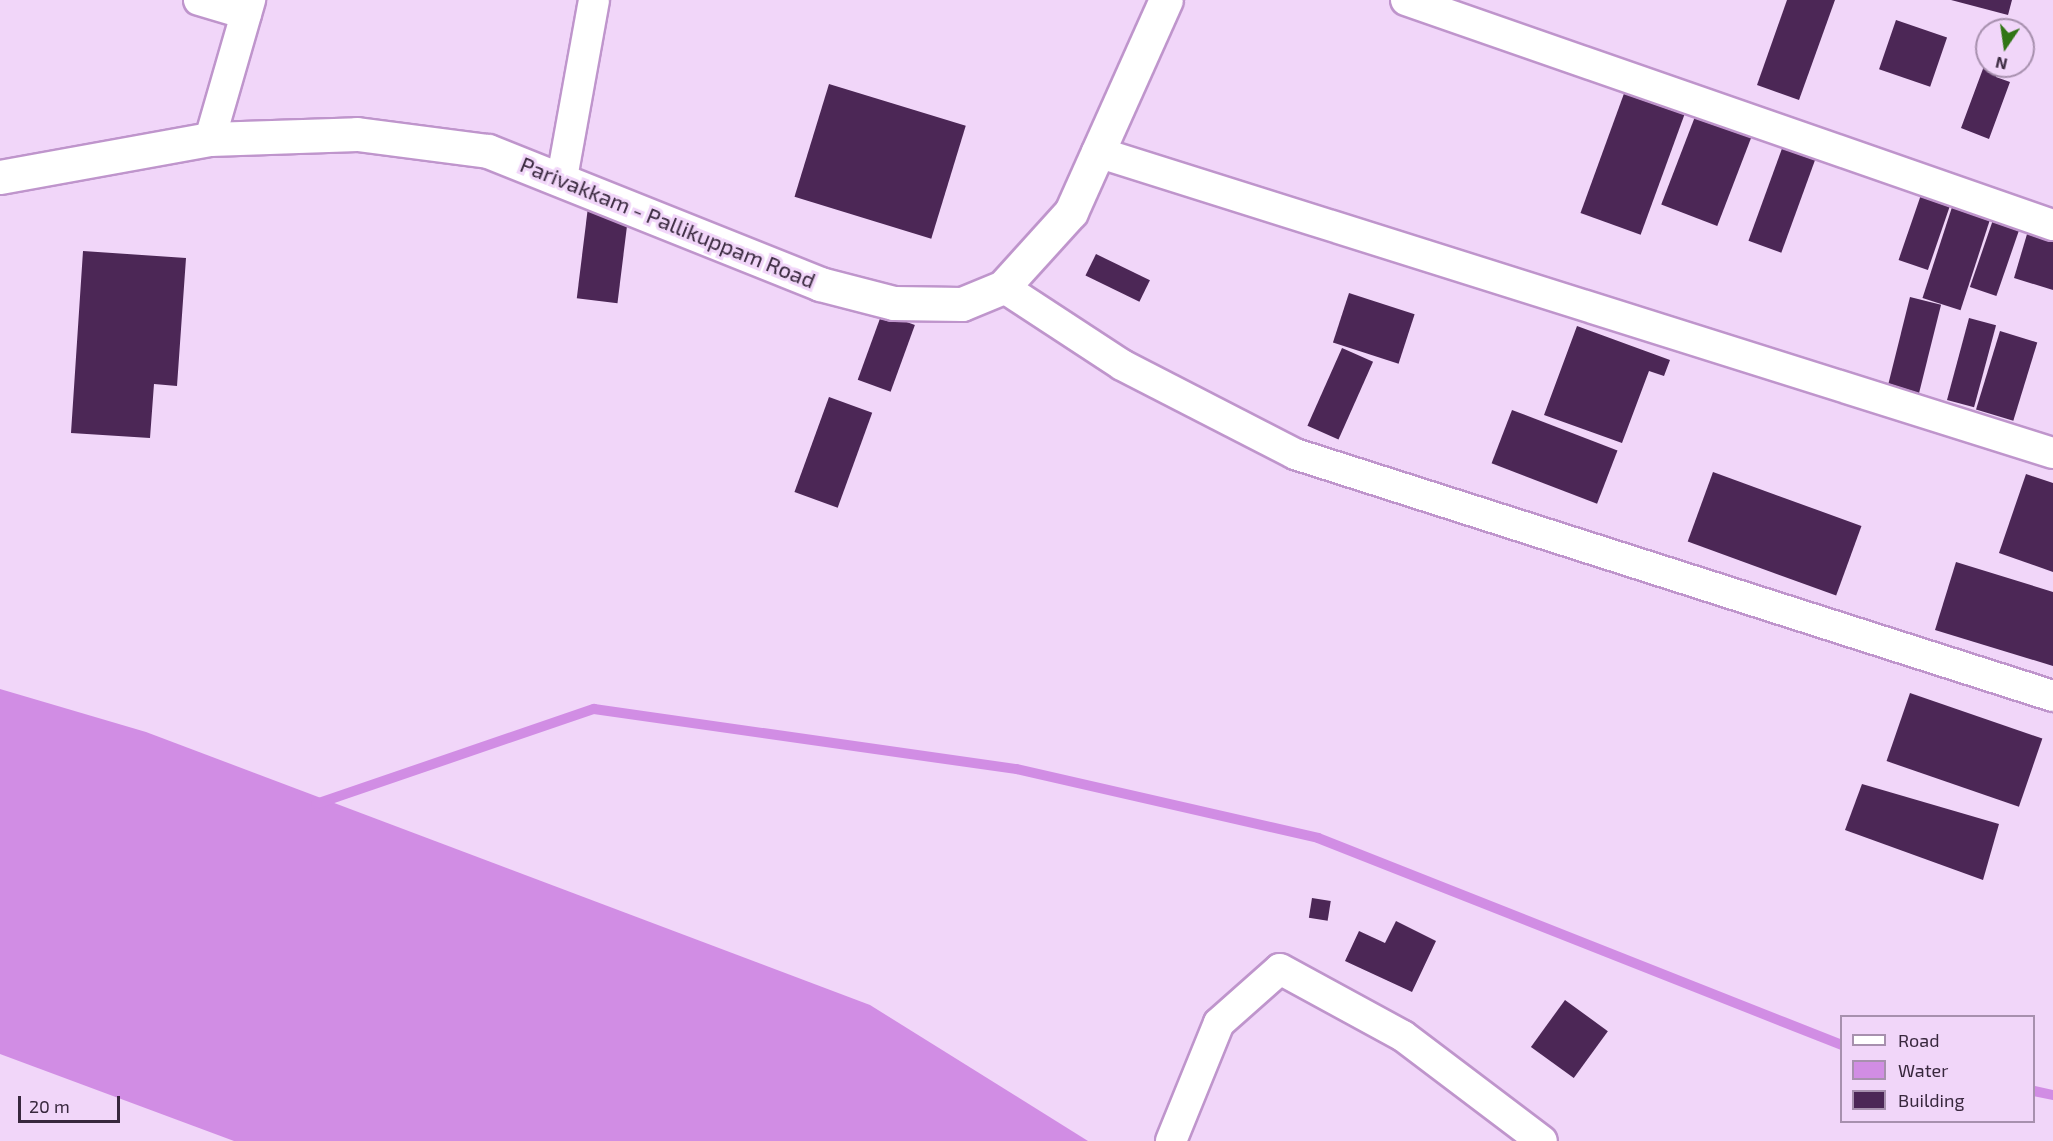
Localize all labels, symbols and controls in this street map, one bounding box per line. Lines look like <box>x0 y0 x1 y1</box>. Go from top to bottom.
north arrow <box>1975 18 2035 78</box>
text: N <box>1994 54 2009 75</box>
street label: Parivakkam - Pallikuppam Road <box>517 151 819 293</box>
legend <box>1840 1015 2035 1123</box>
text: Road <box>1898 1029 1939 1051</box>
text: Water <box>1898 1059 1948 1081</box>
scale bar <box>21 1084 123 1122</box>
text: Building <box>1898 1089 1965 1111</box>
text: 20 m <box>29 1095 70 1117</box>

